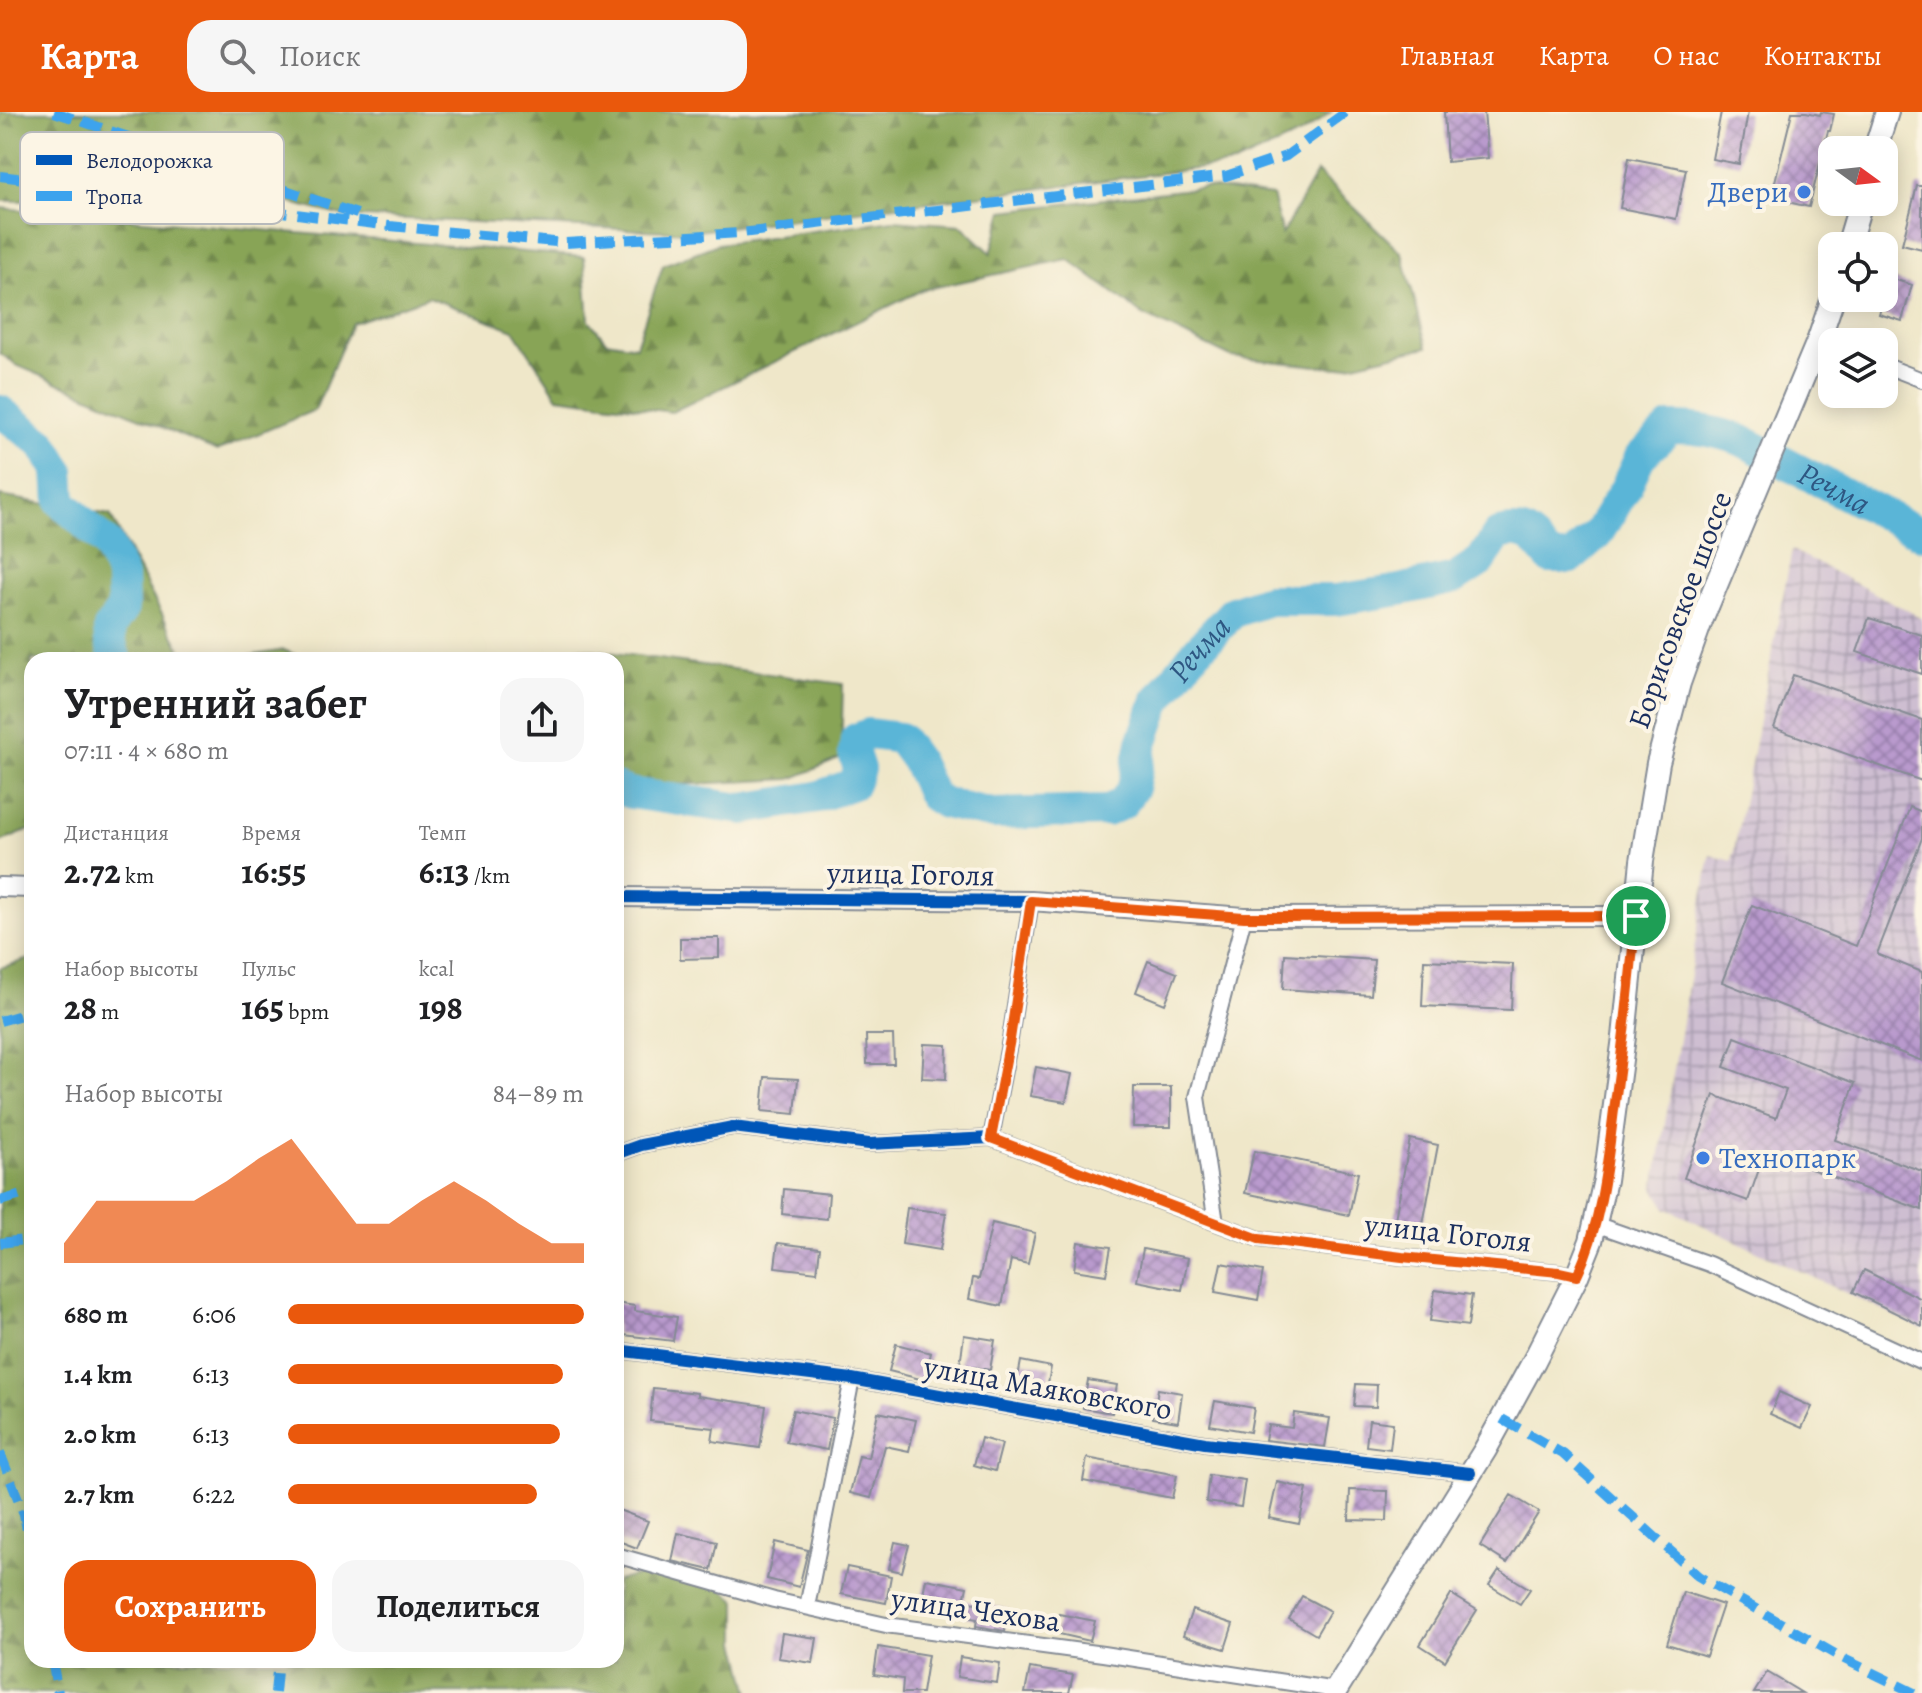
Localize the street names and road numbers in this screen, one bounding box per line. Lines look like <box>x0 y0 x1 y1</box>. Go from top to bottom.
street label: Борисовское шоссе <box>1619 486 1741 734</box>
street label: улица Гоголя <box>826 853 995 895</box>
street label: улица Гоголя <box>1362 1204 1533 1262</box>
street label: улица Маяковского <box>920 1346 1175 1430</box>
street label: улица Чехова <box>888 1578 1063 1642</box>

